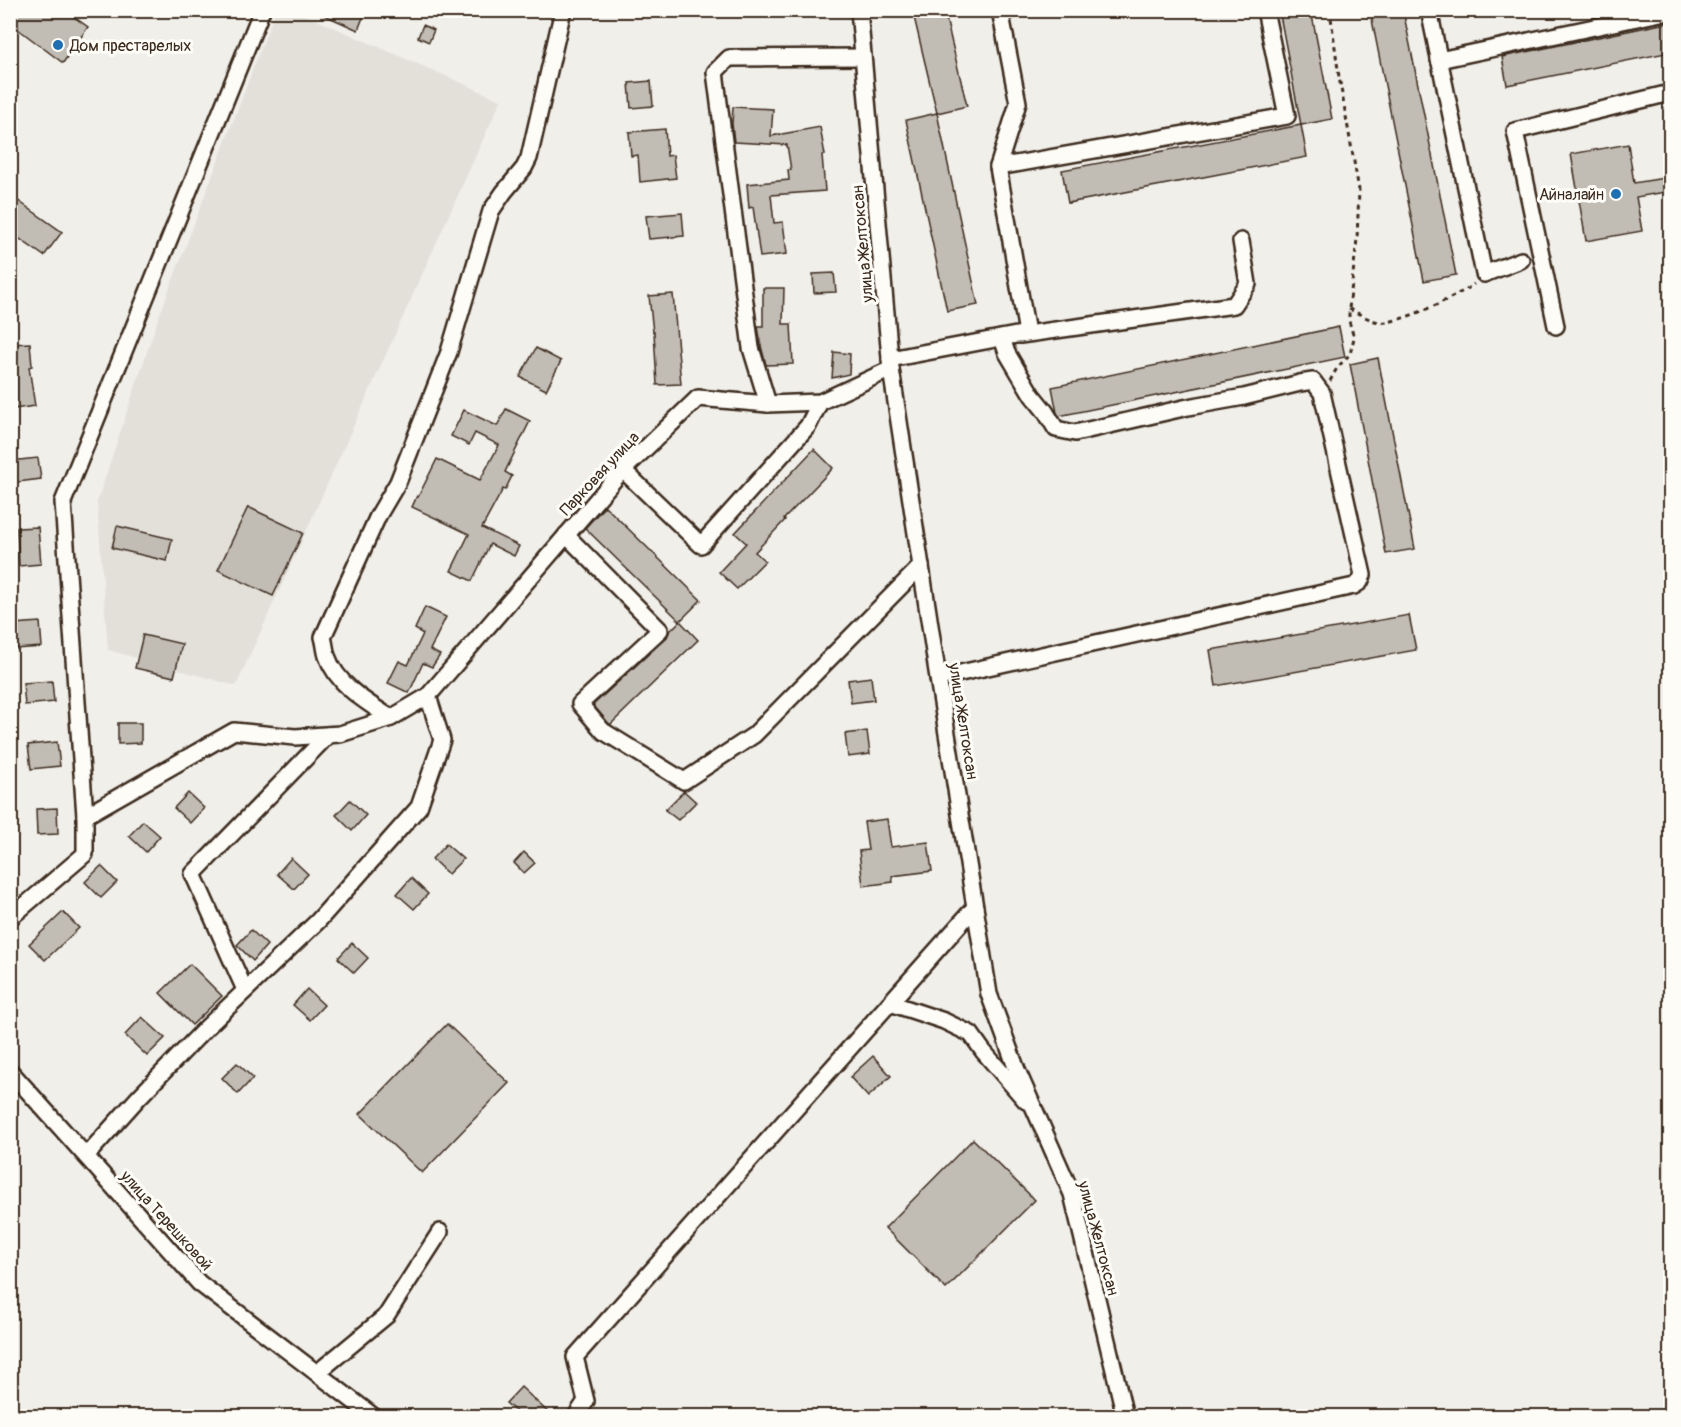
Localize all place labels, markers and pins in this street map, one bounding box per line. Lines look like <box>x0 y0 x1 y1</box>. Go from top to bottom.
place label: Дом престарелых <box>69 36 191 56</box>
marker: Дом престарелых <box>51 38 65 52</box>
place label: Айналайн <box>1539 185 1604 205</box>
marker: Айналайн <box>1609 187 1623 201</box>

